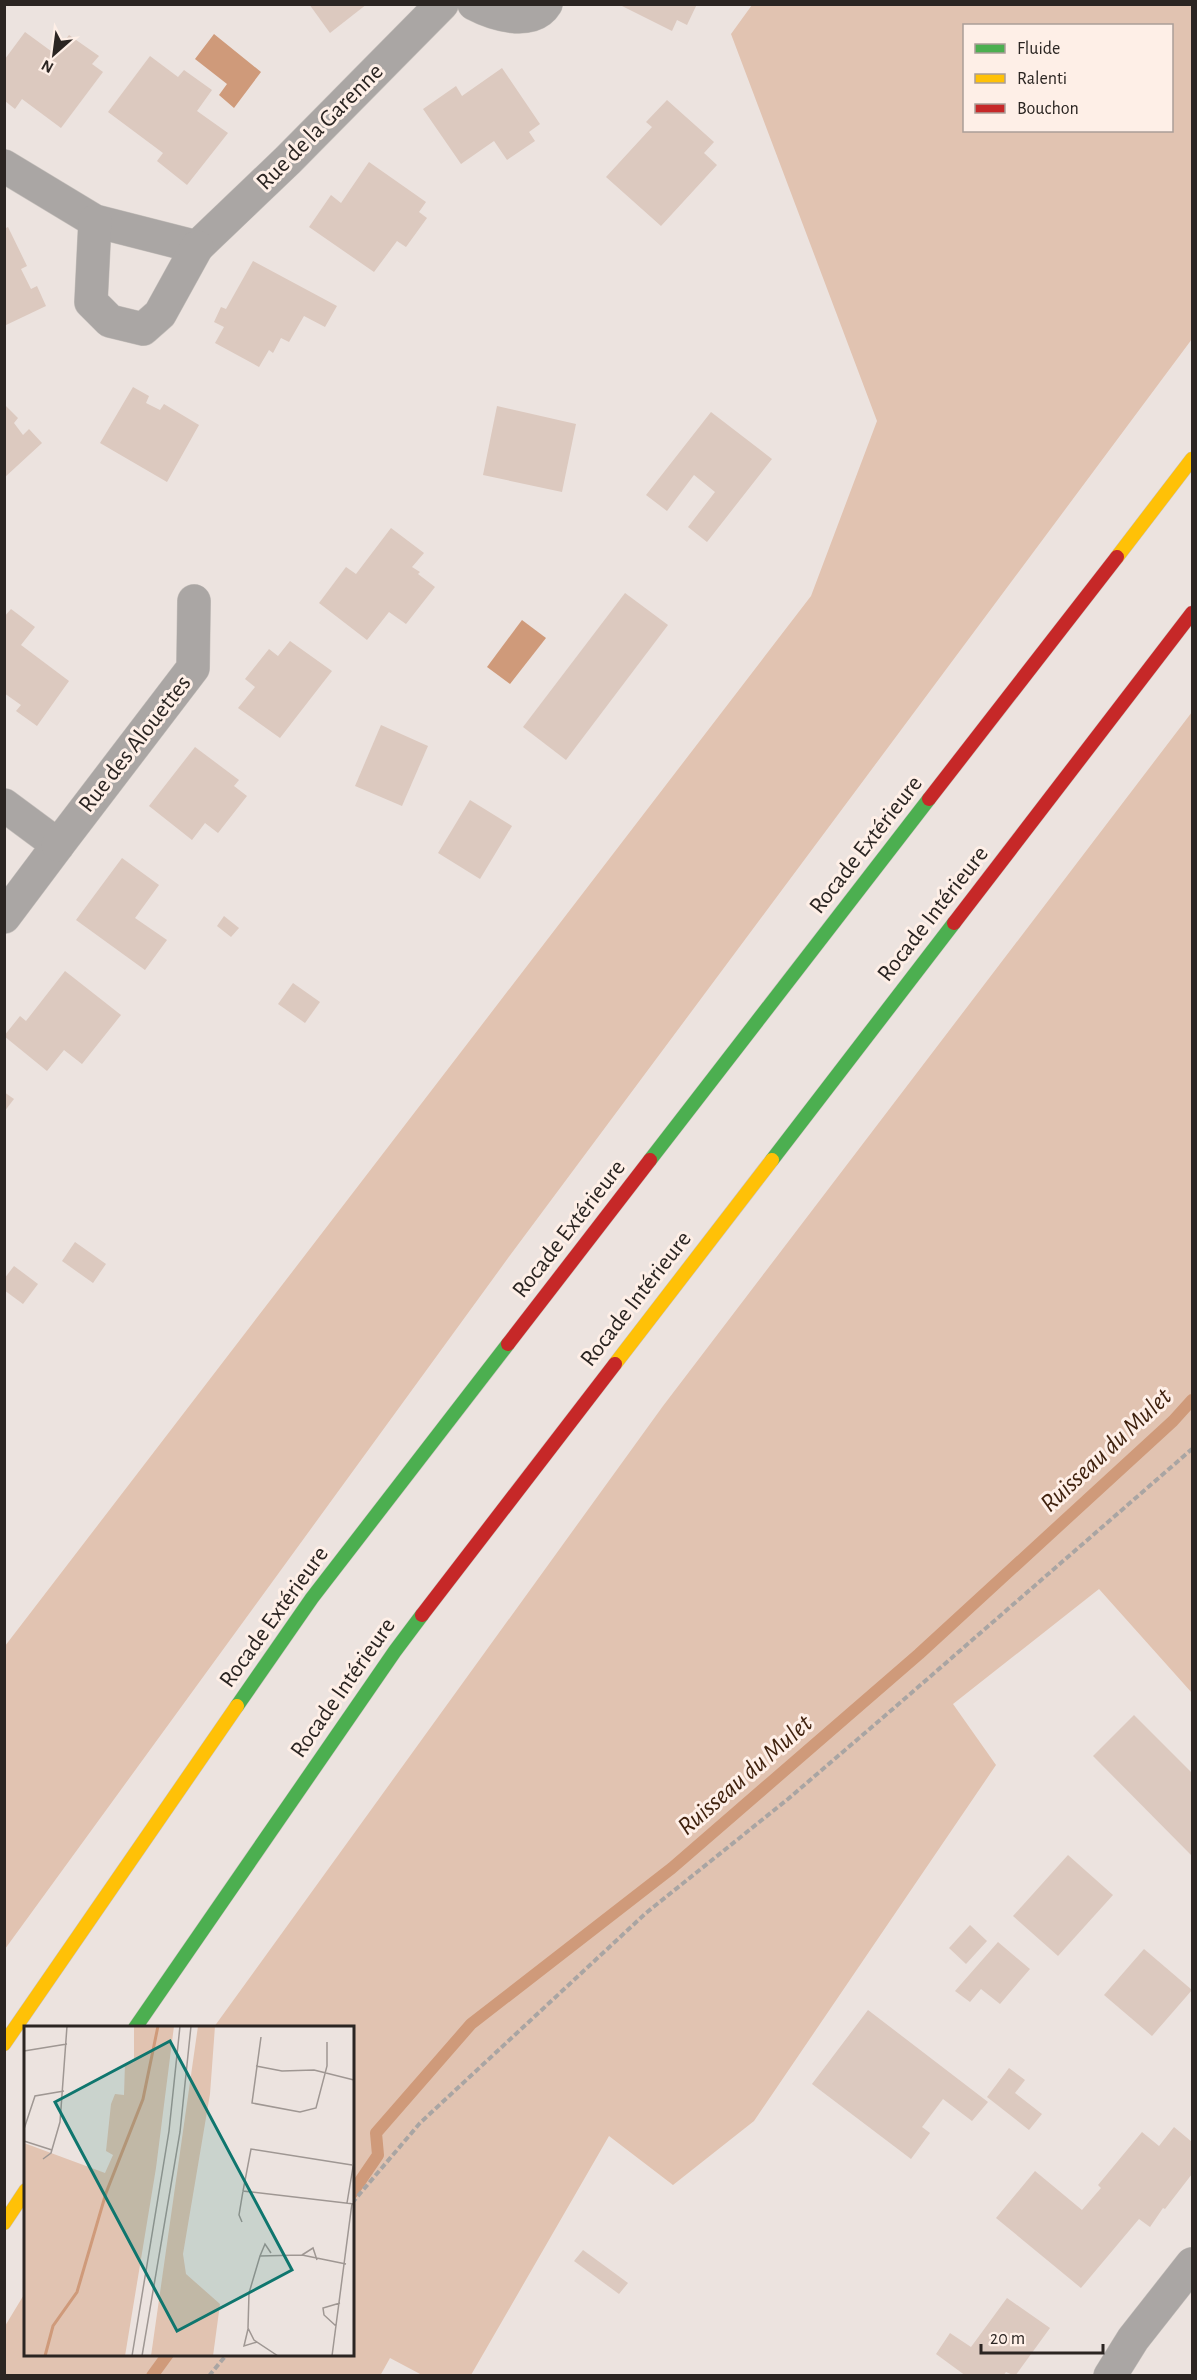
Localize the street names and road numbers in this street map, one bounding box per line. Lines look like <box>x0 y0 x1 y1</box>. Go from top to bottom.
street label: Rue de la Garenne <box>252 59 388 195</box>
street label: Rue des Alouettes <box>74 671 196 817</box>
street label: Rocade Extérieure <box>805 772 927 918</box>
street label: Rocade Intérieure <box>873 842 993 986</box>
street label: Rocade Extérieure <box>508 1156 630 1302</box>
street label: Rocade Intérieure <box>576 1227 696 1371</box>
street label: Rocade Extérieure <box>215 1542 333 1692</box>
street label: Rocade Intérieure <box>286 1614 400 1762</box>

